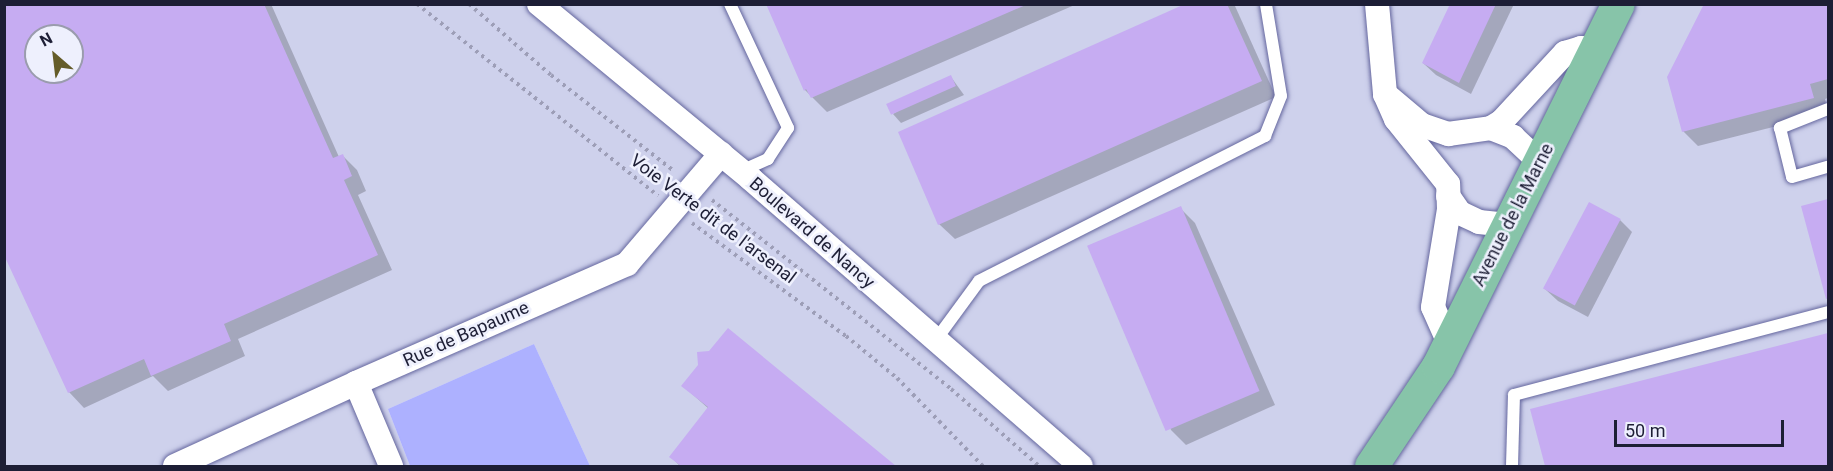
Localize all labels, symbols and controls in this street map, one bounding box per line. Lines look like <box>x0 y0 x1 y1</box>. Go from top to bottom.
north arrow <box>24 24 84 84</box>
text: N <box>37 28 56 50</box>
street label: Avenue de la Marne <box>1468 140 1558 290</box>
street label: Voie Verte dit de l'arsenal <box>626 150 800 288</box>
street label: Boulevard de Nancy <box>745 173 879 293</box>
street label: Rue de Bapaume <box>400 297 532 371</box>
scale bar <box>1617 408 1786 446</box>
text: 50 m <box>1625 420 1665 441</box>

